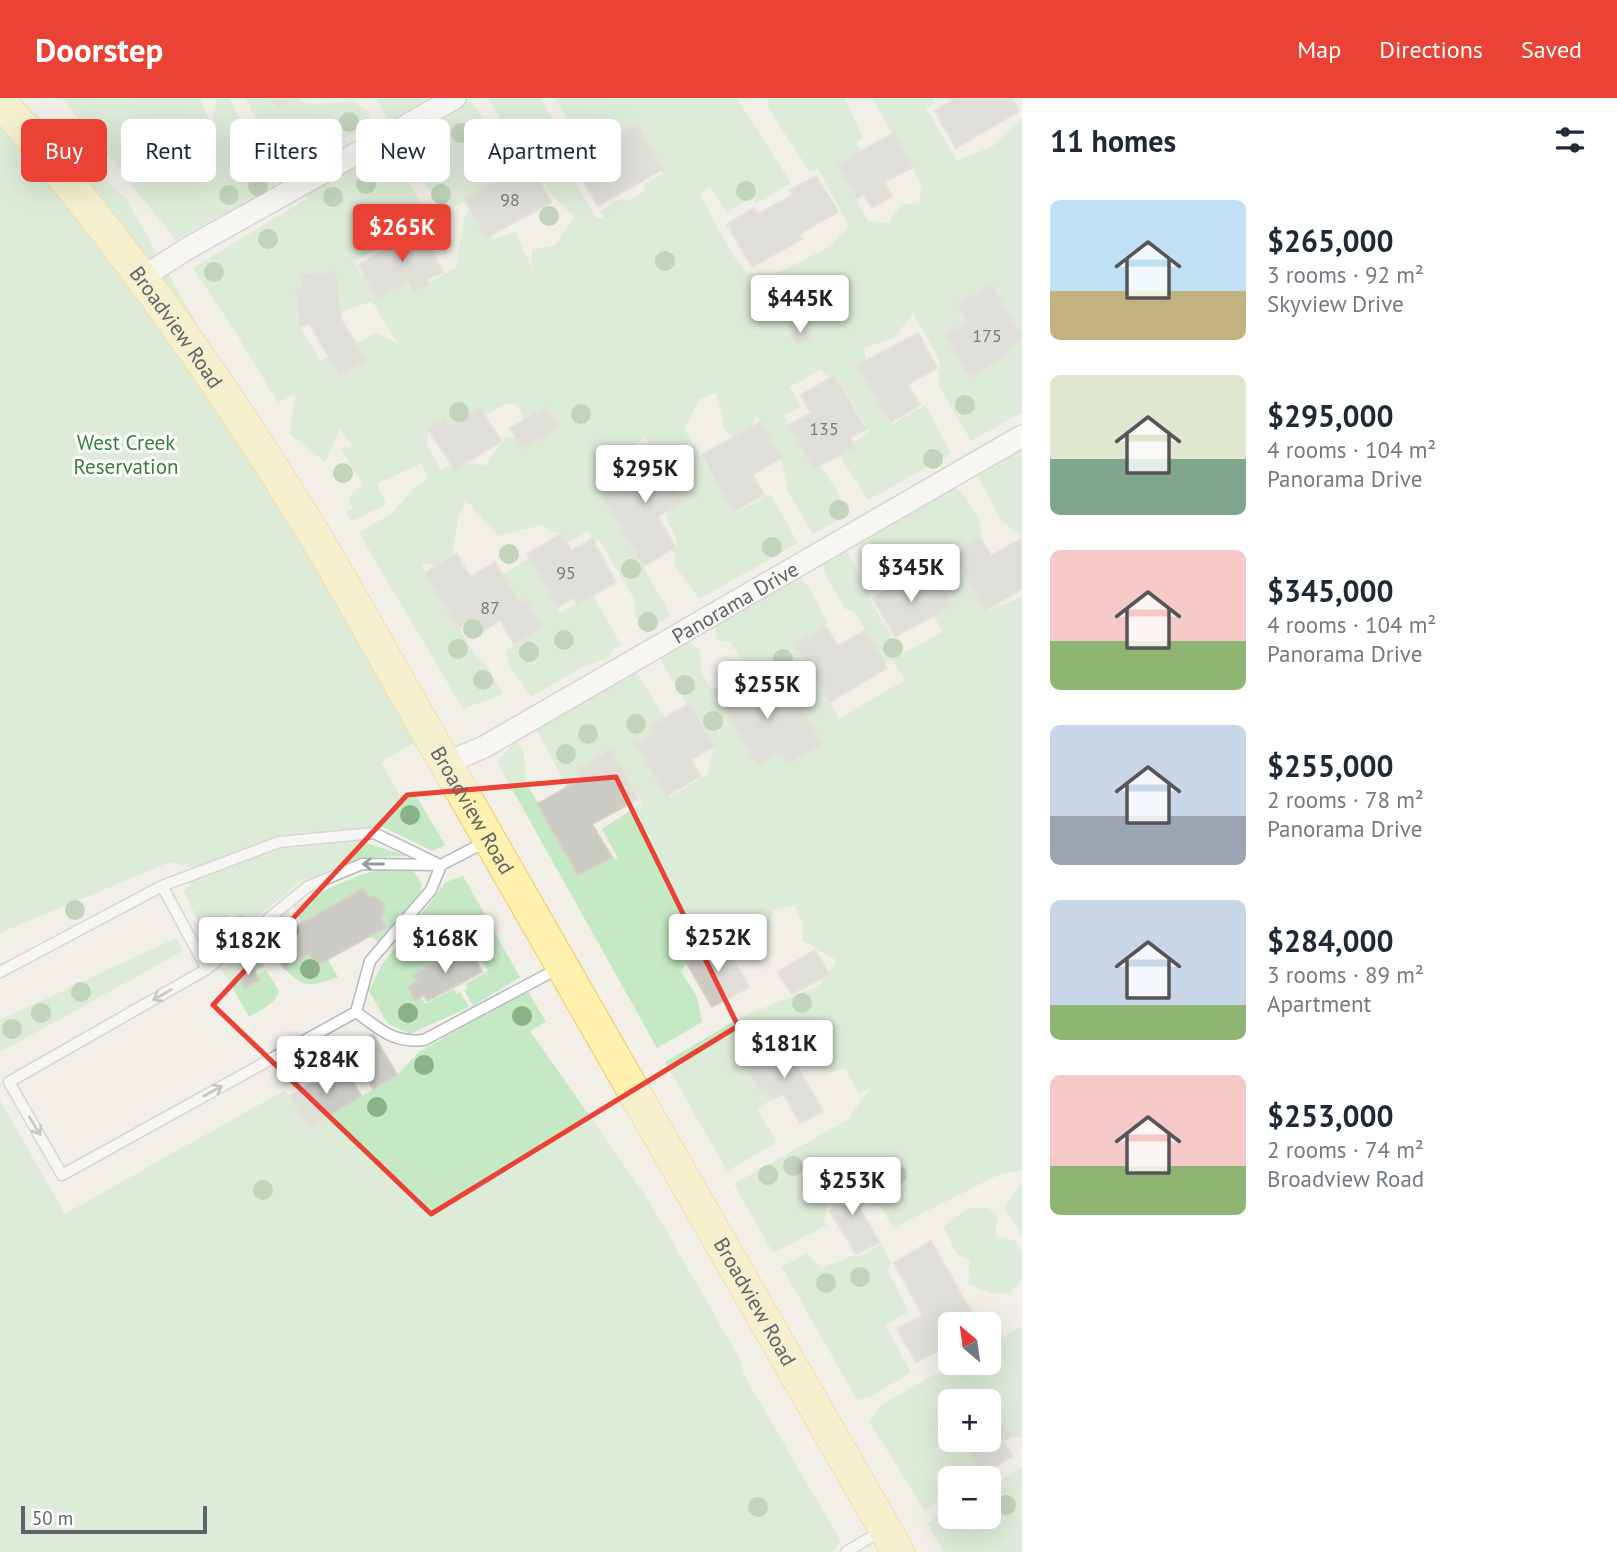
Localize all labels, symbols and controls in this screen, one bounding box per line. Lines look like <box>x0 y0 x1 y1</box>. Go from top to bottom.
text: Doorstep <box>35 28 163 71</box>
text: Map <box>1297 34 1341 65</box>
text: Directions <box>1379 34 1483 65</box>
text: Saved <box>1521 34 1582 65</box>
chip: Buy <box>21 119 107 182</box>
chip: Rent <box>121 119 216 182</box>
chip: Filters <box>230 119 342 182</box>
chip: New <box>356 119 450 182</box>
chip: Apartment <box>464 119 621 182</box>
text: 11 homes <box>1050 121 1176 160</box>
icon: filters <box>1551 121 1589 159</box>
house number: 98 <box>500 188 520 211</box>
pin: $265K <box>353 204 451 264</box>
text: $265K <box>369 212 435 241</box>
text: $265,000 <box>1267 221 1394 260</box>
icon: home <box>1106 228 1190 312</box>
street label: Broadview Road <box>124 260 229 393</box>
text: 3 rooms · 92 m² <box>1267 260 1424 289</box>
pin: $445K <box>751 275 849 335</box>
text: $445K <box>767 283 833 312</box>
text: Skyview Drive <box>1267 289 1404 318</box>
house number: 175 <box>972 324 1002 347</box>
text: $295,000 <box>1267 396 1394 435</box>
icon: home <box>1106 403 1190 487</box>
house number: 135 <box>809 417 839 440</box>
park label: West Creek Reservation <box>74 429 178 480</box>
text: 4 rooms · 104 m² <box>1267 435 1436 464</box>
pin: $295K <box>596 446 694 505</box>
text: $295K <box>612 453 678 482</box>
text: Panorama Drive <box>1267 464 1422 493</box>
pin: $345K <box>862 545 960 604</box>
text: $345K <box>878 552 944 581</box>
street label: Panorama Drive <box>667 555 803 649</box>
house number: 95 <box>556 561 576 584</box>
text: $345,000 <box>1267 571 1394 610</box>
icon: home <box>1106 578 1190 662</box>
house number: 87 <box>480 596 500 619</box>
text: 4 rooms · 104 m² <box>1267 610 1436 639</box>
text: Panorama Drive <box>1267 639 1422 668</box>
pin: $255K <box>718 662 816 721</box>
text: $255K <box>734 669 800 698</box>
street label: Broadview Road <box>425 741 521 879</box>
text: $255,000 <box>1267 746 1394 785</box>
icon: home <box>1106 753 1190 837</box>
text: 2 rooms · 78 m² <box>1267 785 1424 814</box>
text: Panorama Drive <box>1267 814 1422 843</box>
one-way arrow <box>362 857 385 871</box>
pin: $252K <box>669 914 767 974</box>
pin: $168K <box>396 916 494 975</box>
pin: $182K <box>199 918 297 977</box>
text: $284,000 <box>1267 921 1394 960</box>
text: $252K <box>685 922 751 951</box>
text: $168K <box>412 923 478 952</box>
text: $182K <box>215 925 281 954</box>
icon: home <box>1106 928 1190 1012</box>
text: 3 rooms · 89 m² <box>1267 960 1424 989</box>
one-way arrow <box>153 988 173 1002</box>
text: Apartment <box>1267 989 1371 1018</box>
pin: $181K <box>735 1020 833 1080</box>
text: $181K <box>751 1028 817 1057</box>
pin: $284K <box>277 1037 375 1096</box>
text: $284K <box>293 1044 359 1073</box>
one-way arrow <box>202 1084 222 1098</box>
text: $253,000 <box>1267 1096 1394 1135</box>
icon: home <box>1106 1103 1190 1187</box>
one-way arrow <box>29 1115 43 1135</box>
text: 2 rooms · 74 m² <box>1267 1135 1424 1164</box>
pin: $253K <box>803 1158 901 1217</box>
text: Broadview Road <box>1267 1164 1424 1193</box>
text: $253K <box>819 1165 885 1194</box>
street label: Broadview Road <box>708 1232 803 1371</box>
north arrow <box>938 1312 1001 1376</box>
map controls <box>938 1312 1001 1529</box>
button: + <box>938 1389 1001 1452</box>
button: − <box>938 1466 1001 1529</box>
scale bar <box>21 1503 206 1535</box>
text: 50 m <box>32 1506 73 1530</box>

